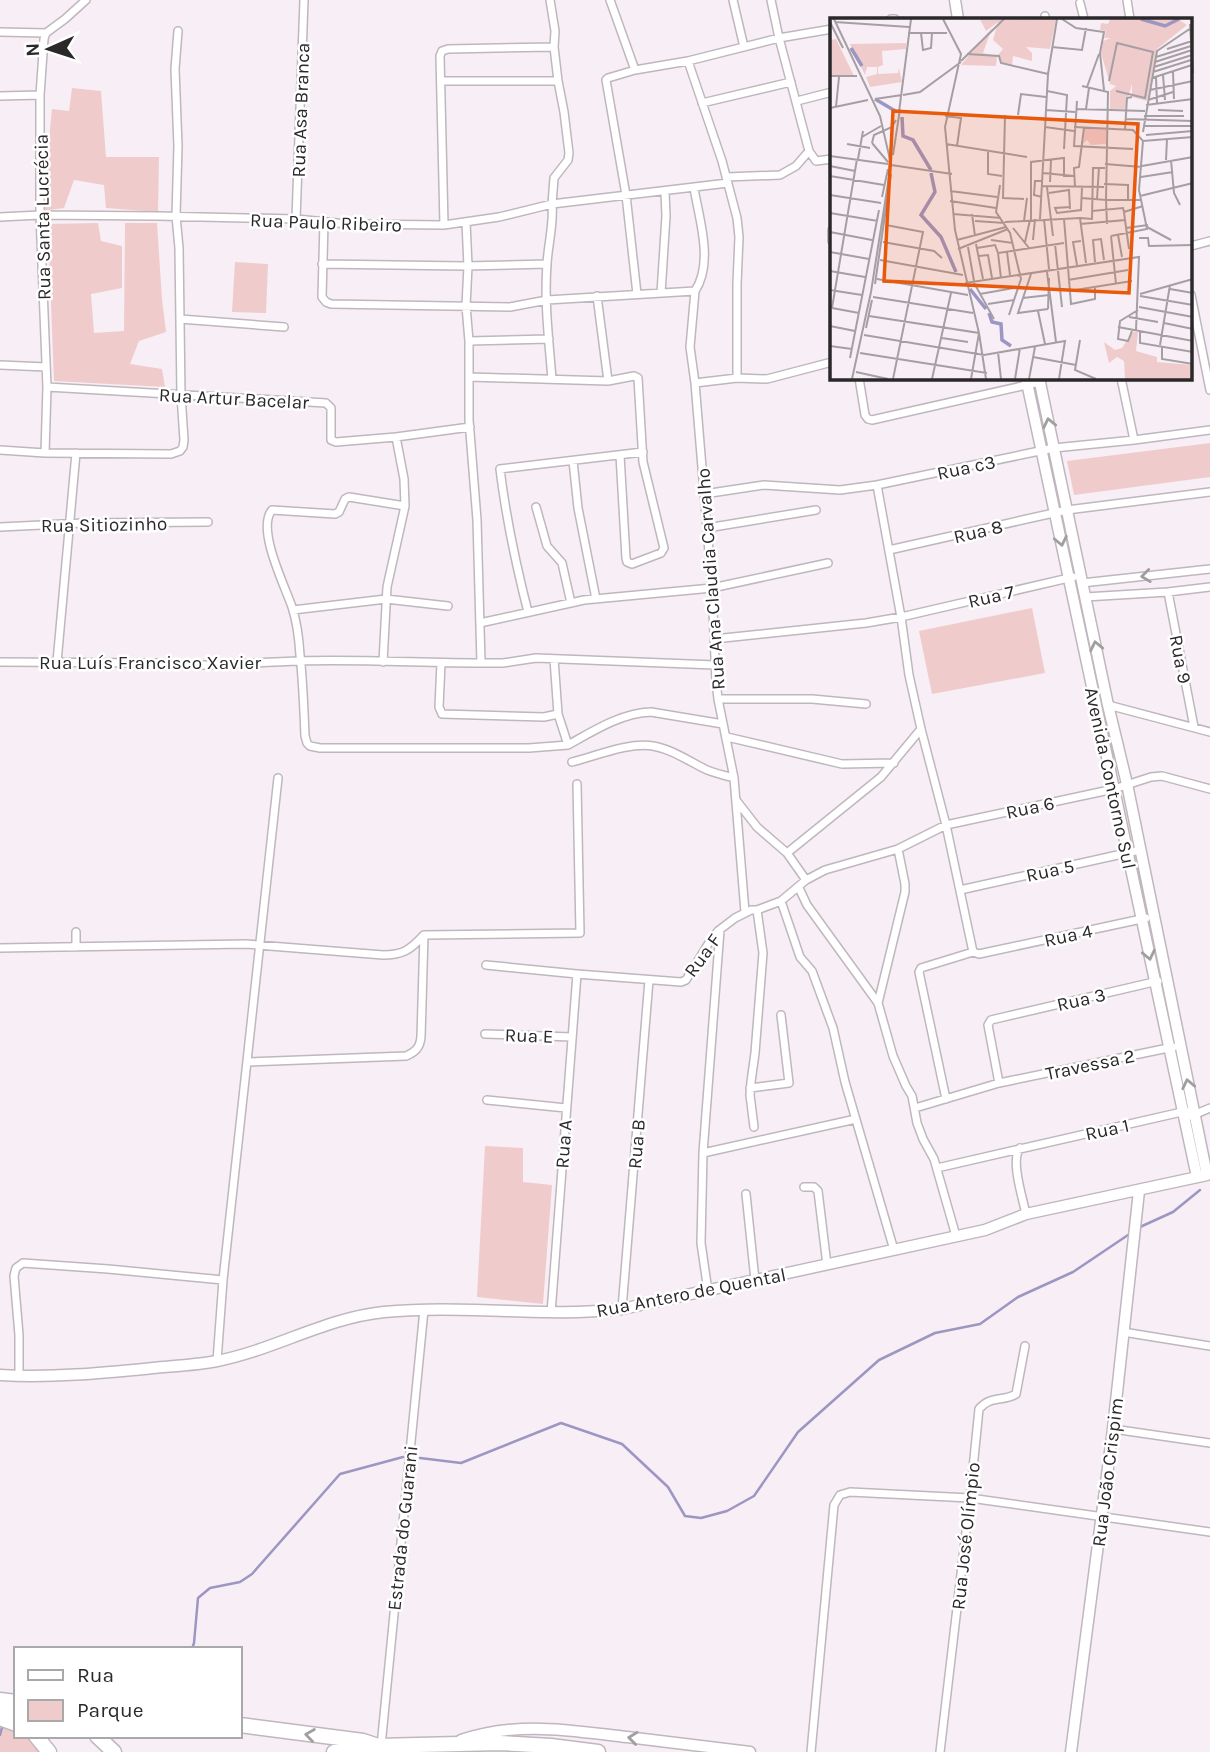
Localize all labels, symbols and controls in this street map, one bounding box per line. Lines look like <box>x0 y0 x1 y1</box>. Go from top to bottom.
north arrow <box>14 14 84 84</box>
inset map <box>830 18 1192 380</box>
text: N <box>22 42 44 57</box>
street label: Rua Asa Branca <box>288 42 314 178</box>
street label: Rua Santa Lucrécia <box>31 134 55 300</box>
street label: Rua Paulo Ribeiro <box>250 209 402 237</box>
street label: Rua Artur Bacelar <box>158 384 310 414</box>
one-way arrow <box>1042 417 1057 429</box>
street label: Rua c3 <box>935 451 997 485</box>
street label: Rua Ana Claudia Carvalho <box>692 467 730 691</box>
street label: Rua Sitiozinho <box>41 513 167 537</box>
street label: Rua 8 <box>951 516 1005 548</box>
one-way arrow <box>1052 535 1067 547</box>
one-way arrow <box>1140 569 1152 584</box>
street label: Rua 7 <box>966 581 1017 613</box>
street label: Rua 9 <box>1165 633 1196 685</box>
one-way arrow <box>1089 640 1104 652</box>
street label: Rua Luís Francisco Xavier <box>39 652 261 674</box>
street label: Avenida Contorno Sul <box>1080 685 1140 871</box>
street label: Rua 6 <box>1004 792 1056 824</box>
street label: Rua 5 <box>1024 855 1076 887</box>
street label: Rua 4 <box>1042 920 1095 952</box>
street label: Rua F <box>680 930 726 982</box>
one-way arrow <box>1140 949 1155 961</box>
street label: Rua 3 <box>1055 984 1108 1016</box>
street label: Rua E <box>504 1024 554 1048</box>
street label: Travessa 2 <box>1044 1045 1137 1085</box>
one-way arrow <box>1182 1078 1197 1090</box>
street label: Rua 1 <box>1083 1115 1131 1145</box>
street label: Rua B <box>624 1118 650 1170</box>
street label: Rua A <box>551 1119 577 1169</box>
street label: Rua Antero de Quental <box>595 1264 788 1322</box>
street label: Rua João Crispim <box>1088 1396 1128 1548</box>
street label: Estrada do Guarani <box>383 1444 423 1612</box>
street label: Rua José Olímpio <box>947 1461 985 1611</box>
legend <box>14 1647 242 1738</box>
text: Rua <box>77 1663 114 1687</box>
text: Parque <box>77 1698 144 1722</box>
one-way arrow <box>304 1727 316 1742</box>
one-way arrow <box>627 1730 639 1745</box>

